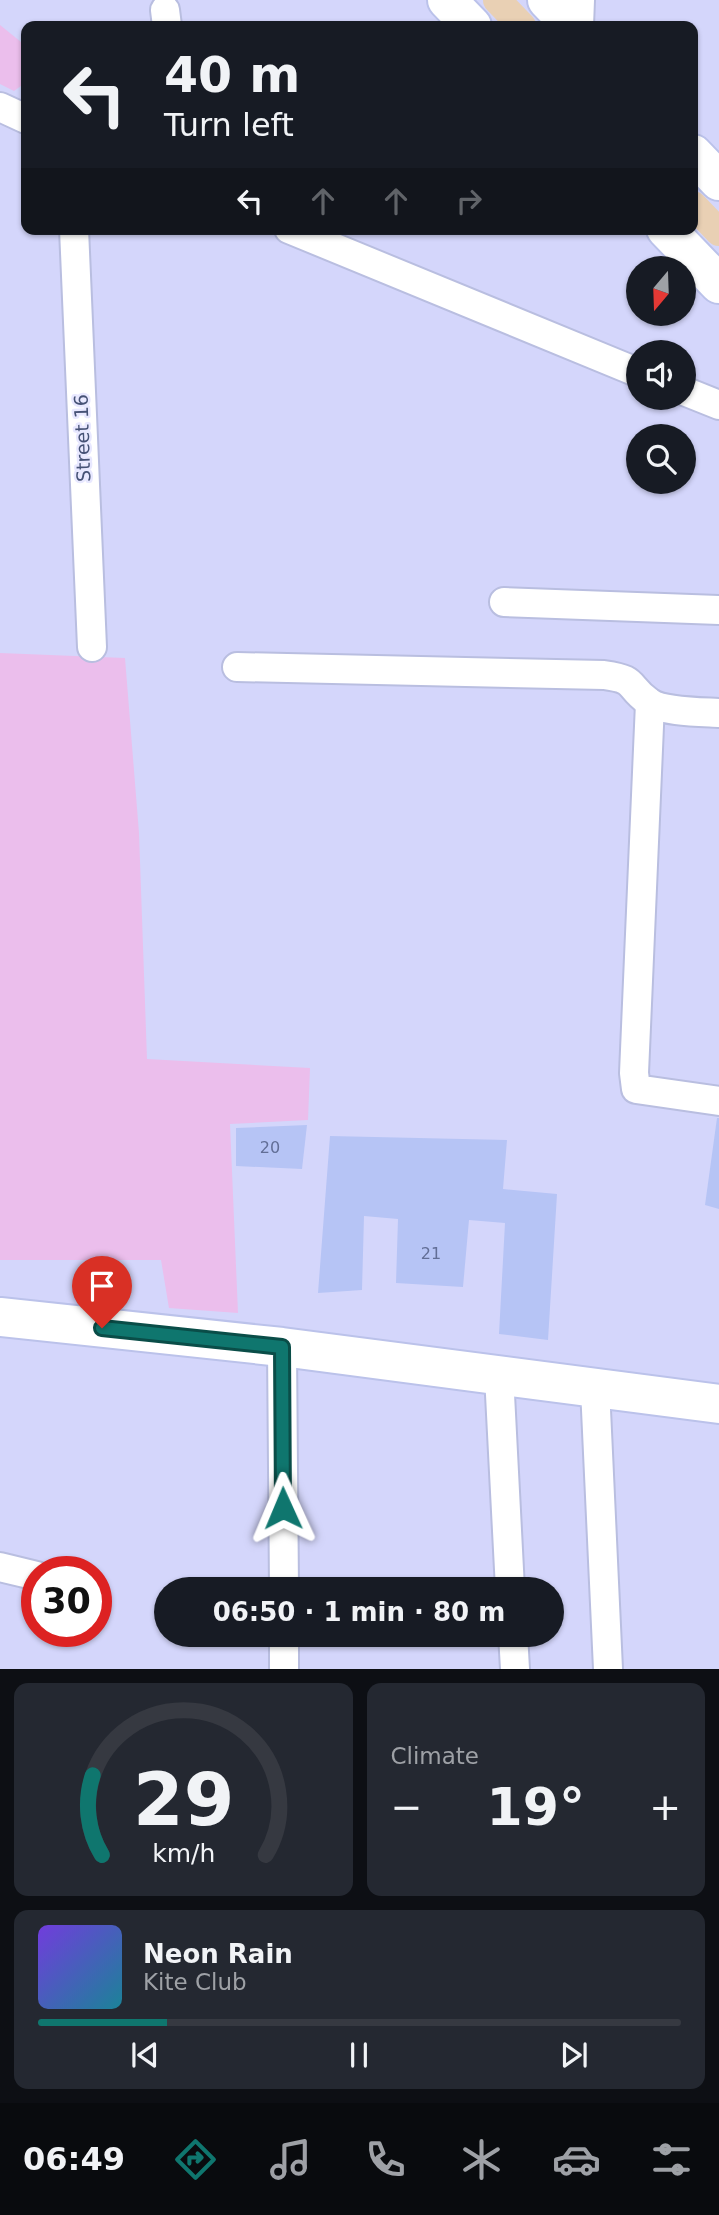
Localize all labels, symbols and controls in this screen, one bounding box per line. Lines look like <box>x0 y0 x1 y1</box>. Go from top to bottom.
text: 40 m <box>164 47 300 104</box>
icon: left <box>49 49 140 140</box>
text: Turn left <box>164 106 294 144</box>
icon: left <box>231 182 269 220</box>
icon: ahead <box>304 182 342 220</box>
icon: ahead <box>377 182 415 220</box>
icon: right <box>450 182 488 220</box>
north arrow <box>626 256 696 326</box>
map controls <box>626 256 696 494</box>
button: sound <box>626 340 696 410</box>
street label: Street 16 <box>69 394 95 482</box>
button: search <box>626 424 696 494</box>
house number: 20 <box>260 1138 280 1157</box>
house number: 21 <box>421 1244 441 1263</box>
pin <box>72 1256 132 1328</box>
icon: arrive <box>83 1267 121 1305</box>
position arrow <box>246 1471 320 1545</box>
speed limit sign: 30 <box>21 1556 112 1647</box>
text: 06:50 · 1 min · 80 m <box>213 1597 505 1627</box>
text: Climate <box>391 1743 479 1769</box>
text: 29 <box>133 1758 234 1843</box>
text: 19° <box>487 1777 585 1837</box>
text: − <box>391 1785 422 1829</box>
text: + <box>649 1785 681 1829</box>
text: km/h <box>152 1839 215 1868</box>
text: Neon Rain <box>143 1939 293 1969</box>
text: Kite Club <box>143 1969 247 1995</box>
icon: previous <box>126 2036 164 2074</box>
icon: pause <box>340 2036 378 2074</box>
icon: next <box>555 2036 593 2074</box>
icon: directions <box>171 2135 220 2184</box>
icon: music <box>266 2135 315 2184</box>
icon: phone <box>361 2135 410 2184</box>
icon: climate <box>457 2135 506 2184</box>
icon: car <box>552 2135 601 2184</box>
icon: filters <box>647 2135 696 2184</box>
text: 06:49 <box>23 2140 125 2178</box>

